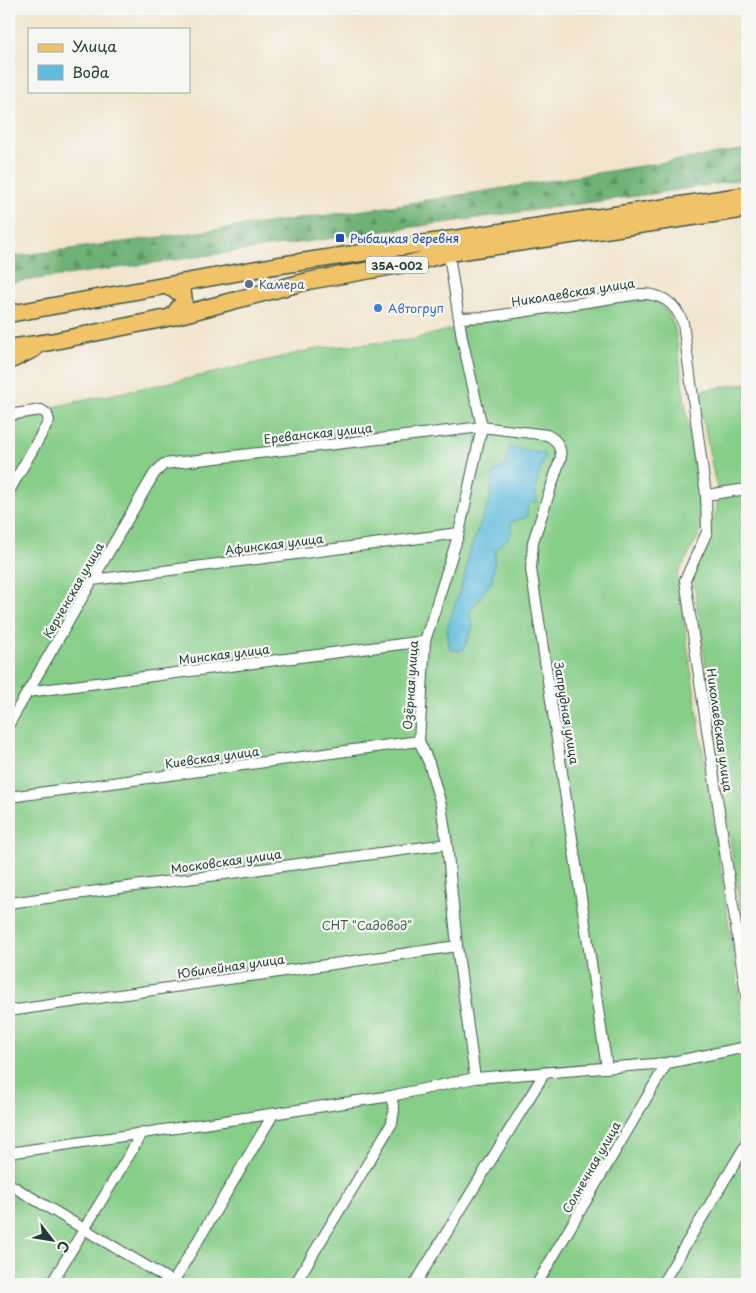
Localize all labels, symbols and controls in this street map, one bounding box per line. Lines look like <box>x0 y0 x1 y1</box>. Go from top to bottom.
legend <box>28 28 190 92</box>
text: Улица <box>72 34 117 57</box>
text: Вода <box>72 60 110 83</box>
place label: Рыбацкая деревня <box>350 229 459 247</box>
marker: Рыбацкая деревня <box>334 232 346 244</box>
road number: 35А-002 <box>366 256 428 274</box>
street label: Николаевская улица <box>510 273 636 311</box>
place label: Камера <box>259 275 305 293</box>
marker: Камера <box>243 278 255 290</box>
place label: Автогруп <box>388 299 444 317</box>
marker: Автогруп <box>372 302 384 314</box>
street label: Ереванская улица <box>263 418 374 448</box>
street label: Афинская улица <box>224 529 325 559</box>
street label: Керченская улица <box>38 538 108 641</box>
street label: Минская улица <box>177 639 271 669</box>
street label: Озёрная улица <box>398 639 422 730</box>
street label: Запрудная улица <box>550 660 584 766</box>
street label: Николаевская улица <box>702 667 738 793</box>
street label: Киевская улица <box>164 741 261 773</box>
street label: Московская улица <box>170 844 283 878</box>
park label: СНТ "Садовод" <box>322 916 412 934</box>
street label: Юбилейная улица <box>176 950 286 982</box>
street label: Солнечная улица <box>557 1117 625 1216</box>
north arrow <box>28 1216 78 1266</box>
text: С <box>52 1237 75 1257</box>

